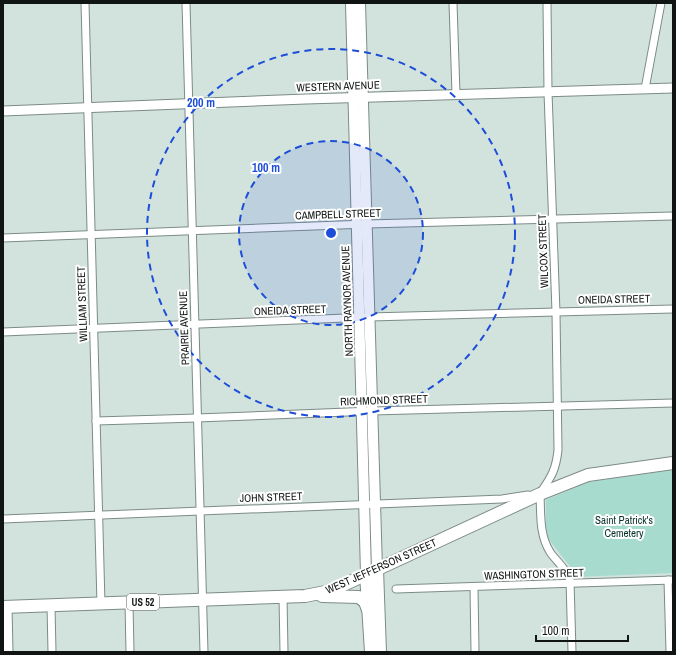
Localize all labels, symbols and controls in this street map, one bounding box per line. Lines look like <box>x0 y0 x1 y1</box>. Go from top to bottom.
street label: WESTERN AVENUE <box>296 78 380 94</box>
text: 200 m <box>187 95 215 111</box>
text: 100 m <box>252 160 280 176</box>
street label: CAMPBELL STREET <box>295 205 382 222</box>
street label: WILCOX STREET <box>535 213 551 288</box>
centre of rings <box>324 226 338 240</box>
street label: NORTH RAYNOR AVENUE <box>338 245 356 357</box>
street label: WILLIAM STREET <box>74 266 90 342</box>
street label: PRAIRIE AVENUE <box>176 291 192 365</box>
street label: ONEIDA STREET <box>578 291 651 307</box>
street label: ONEIDA STREET <box>254 302 327 318</box>
street label: RICHMOND STREET <box>340 391 429 409</box>
street label: JOHN STREET <box>239 489 303 505</box>
park label: Saint Patrick's Cemetery <box>595 513 653 540</box>
street label: WEST JEFFERSON STREET <box>323 535 439 597</box>
street label: WASHINGTON STREET <box>484 565 585 583</box>
road number: US 52 <box>127 594 159 610</box>
scale bar <box>536 617 628 643</box>
text: 100 m <box>542 623 569 639</box>

